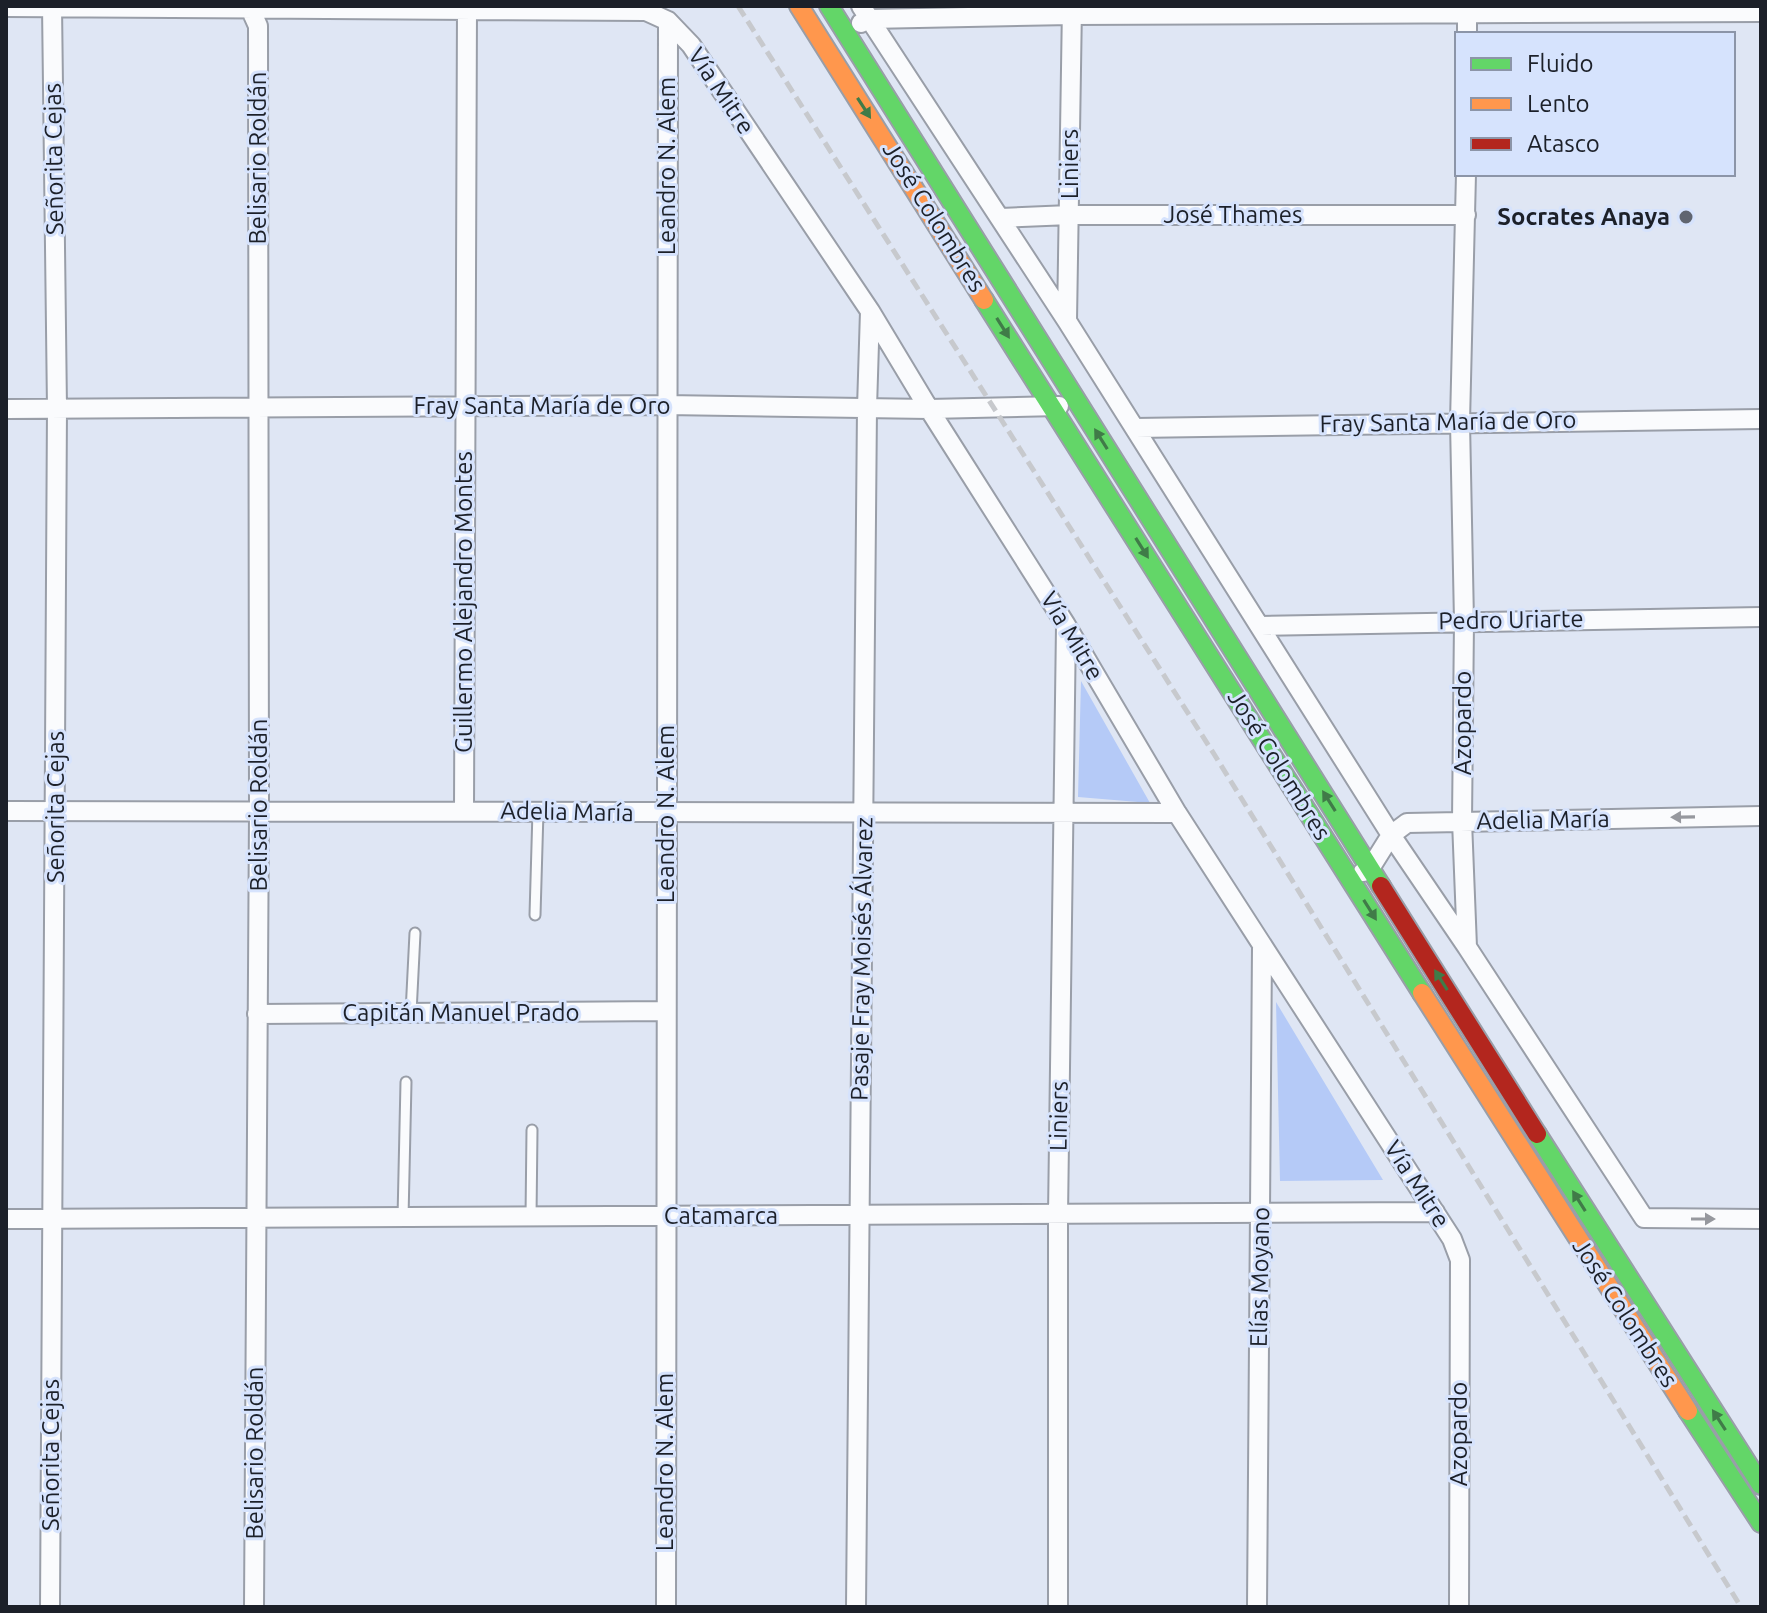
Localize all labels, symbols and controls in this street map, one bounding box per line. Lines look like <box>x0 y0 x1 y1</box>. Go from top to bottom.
legend <box>1455 32 1735 176</box>
street label: Vía Mitre <box>683 42 760 139</box>
text: Fluido <box>1527 50 1594 77</box>
street label: Belisario Roldán <box>244 71 271 245</box>
street label: Leandro N. Alem <box>653 77 680 255</box>
street label: Señorita Cejas <box>39 83 68 235</box>
text: Lento <box>1527 90 1590 117</box>
one-way arrow <box>857 97 871 119</box>
street label: Liniers <box>1056 129 1083 199</box>
text: Atasco <box>1527 130 1600 157</box>
street label: José Colombres <box>878 137 991 297</box>
street label: José Thames <box>1164 201 1302 228</box>
place label: Socrates Anaya <box>1497 203 1670 230</box>
marker: Socrates Anaya <box>1677 208 1695 226</box>
one-way arrow <box>996 317 1011 338</box>
street label: Fray Santa María de Oro <box>414 392 671 419</box>
street label: Fray Santa María de Oro <box>1319 406 1577 437</box>
one-way arrow <box>1095 428 1109 450</box>
street label: Guillermo Alejandro Montes <box>450 451 477 753</box>
one-way arrow <box>1134 537 1149 558</box>
street label: Vía Mitre <box>1036 587 1109 685</box>
street label: Pedro Uriarte <box>1438 605 1584 634</box>
street label: Azopardo <box>1449 671 1476 775</box>
street label: José Colombres <box>1223 685 1336 845</box>
street label: Belisario Roldán <box>245 718 272 892</box>
street label: Leandro N. Alem <box>652 725 679 903</box>
street label: Señorita Cejas <box>42 731 69 883</box>
one-way arrow <box>1323 790 1337 812</box>
street label: Adelia María <box>500 797 634 826</box>
street label: Adelia María <box>1476 805 1610 834</box>
one-way arrow <box>1670 811 1695 824</box>
street label: Pasaje Fray Moisés Álvarez <box>845 817 877 1101</box>
one-way arrow <box>1362 899 1376 921</box>
one-way arrow <box>1435 969 1449 991</box>
street label: Capitán Manuel Prado <box>342 999 580 1026</box>
street label: Liniers <box>1044 1081 1073 1151</box>
street label: Vía Mitre <box>1379 1135 1455 1232</box>
one-way arrow <box>1572 1190 1586 1212</box>
street label: Catamarca <box>664 1202 778 1229</box>
street label: Elías Moyano <box>1245 1207 1274 1347</box>
one-way arrow <box>1691 1213 1716 1225</box>
street label: José Colombres <box>1567 1233 1683 1392</box>
street label: Belisario Roldán <box>241 1366 268 1540</box>
street label: Leandro N. Alem <box>651 1373 678 1551</box>
street label: Señorita Cejas <box>37 1379 64 1531</box>
street label: Azopardo <box>1445 1382 1472 1486</box>
one-way arrow <box>1712 1409 1726 1431</box>

